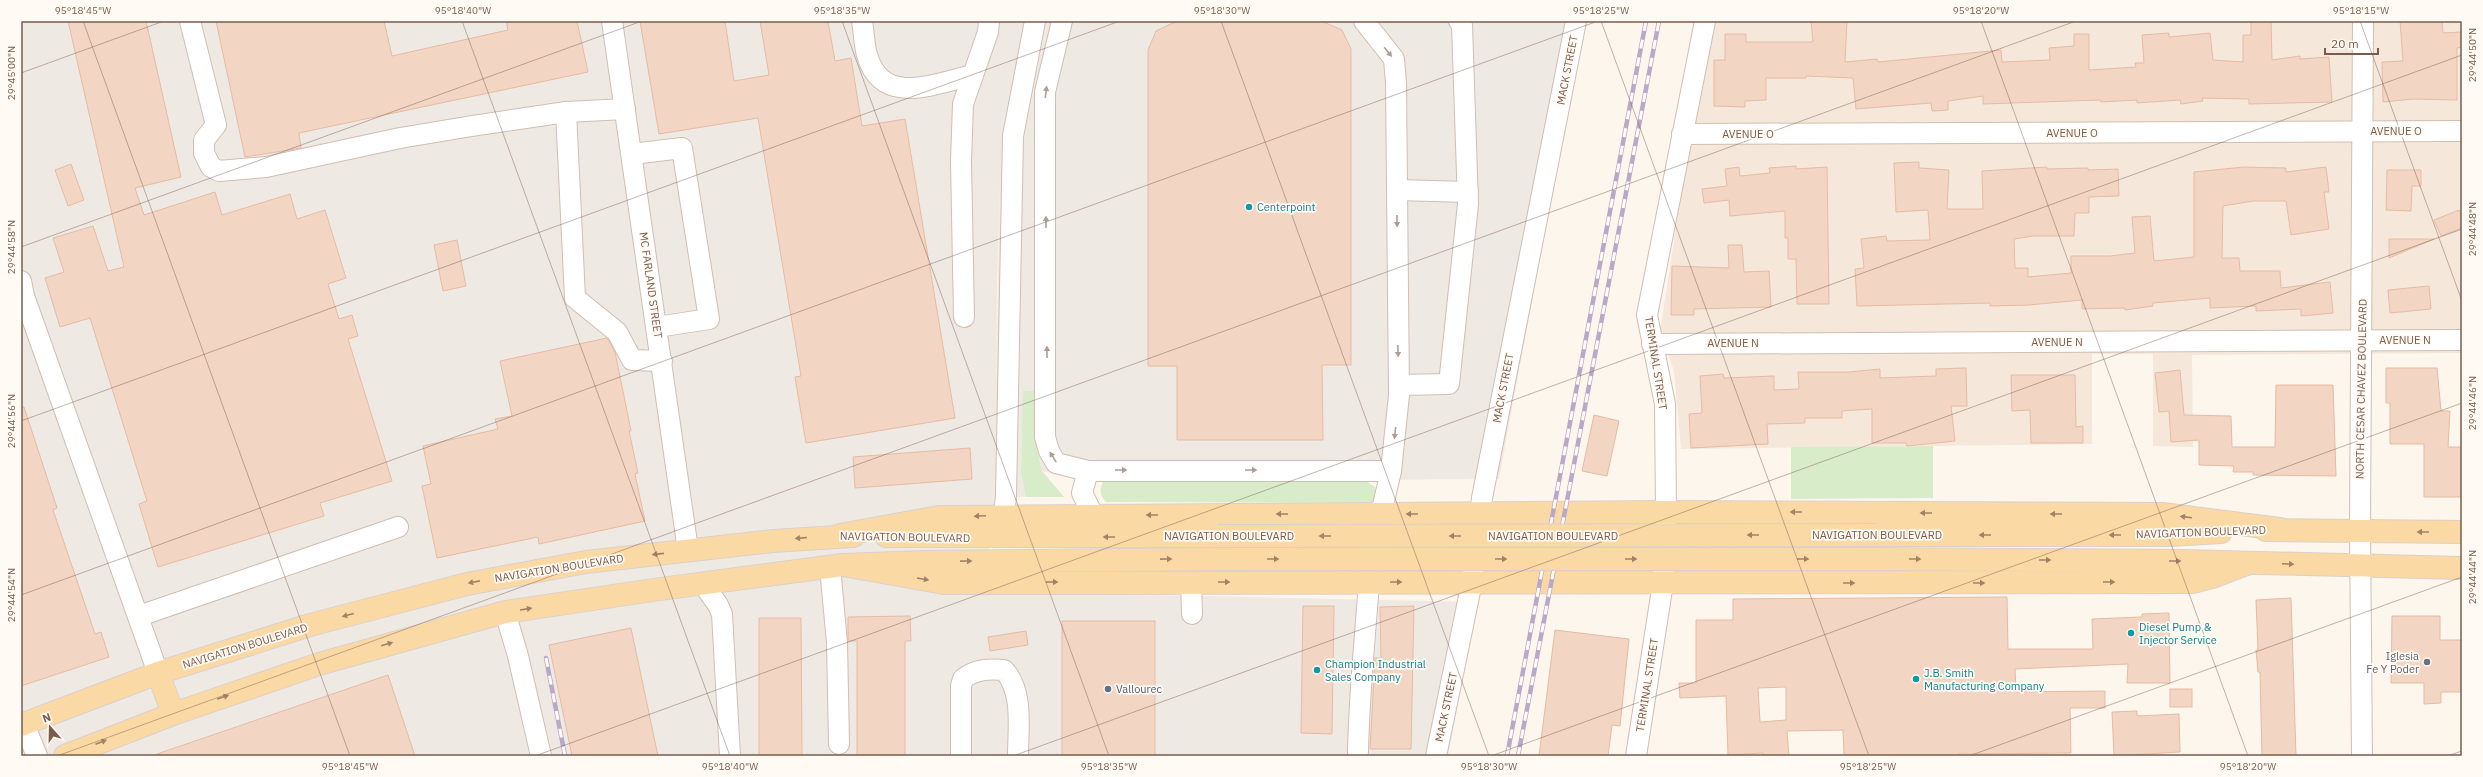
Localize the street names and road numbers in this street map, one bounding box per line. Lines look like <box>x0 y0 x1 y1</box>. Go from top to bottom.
street label: MACK STREET <box>1553 33 1581 106</box>
street label: AVENUE O <box>2370 124 2422 138</box>
street label: AVENUE O <box>2046 126 2098 140</box>
street label: AVENUE O <box>1722 127 1774 141</box>
street label: MC FARLAND STREET <box>637 231 665 340</box>
street label: NORTH CESAR CHAVEZ BOULEVARD <box>2352 299 2370 479</box>
street label: TERMINAL STREET <box>1642 315 1670 412</box>
street label: AVENUE N <box>2379 333 2431 347</box>
street label: AVENUE N <box>2031 335 2083 349</box>
street label: AVENUE N <box>1707 336 1759 350</box>
street label: MACK STREET <box>1489 351 1517 424</box>
street label: NAVIGATION BOULEVARD <box>2136 523 2266 541</box>
street label: NAVIGATION BOULEVARD <box>1812 528 1942 542</box>
street label: NAVIGATION BOULEVARD <box>840 529 970 545</box>
street label: NAVIGATION BOULEVARD <box>1164 529 1294 543</box>
street label: NAVIGATION BOULEVARD <box>1488 529 1618 543</box>
street label: NAVIGATION BOULEVARD <box>494 551 624 585</box>
street label: NAVIGATION BOULEVARD <box>181 620 309 672</box>
street label: TERMINAL STREET <box>1633 636 1661 733</box>
street label: MACK STREET <box>1432 670 1460 743</box>

